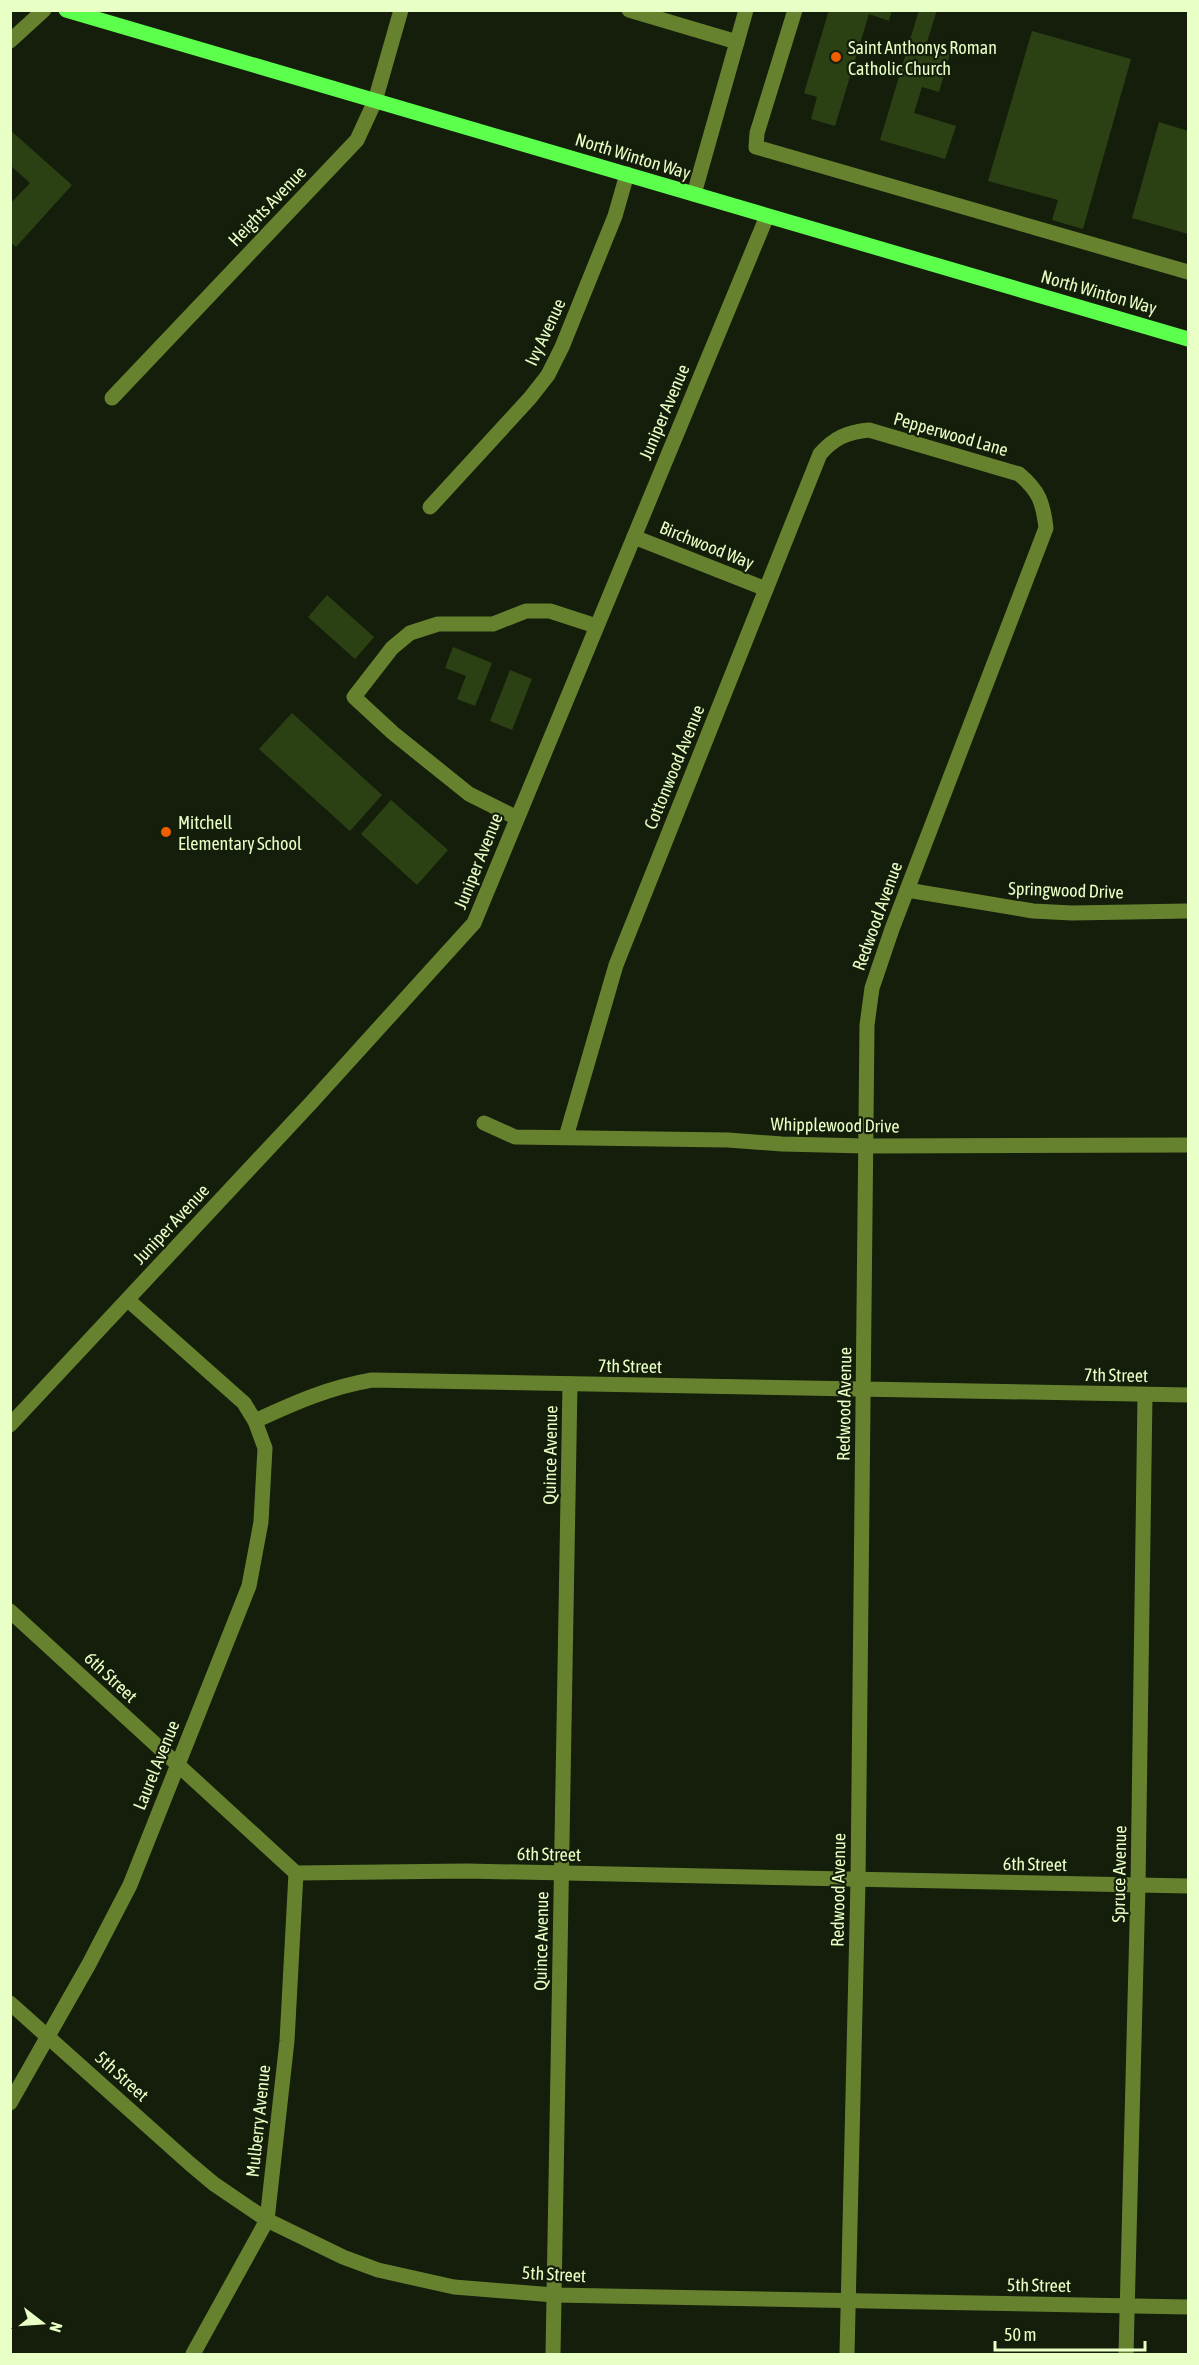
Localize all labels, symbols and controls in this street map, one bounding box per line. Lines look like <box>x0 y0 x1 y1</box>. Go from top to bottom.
place label: Saint Anthonys Roman Catholic Church <box>848 37 997 79</box>
marker: Saint Anthonys Roman Catholic Church <box>829 50 843 64</box>
street label: North Winton Way <box>573 128 693 184</box>
street label: Heights Avenue <box>224 162 310 250</box>
street label: North Winton Way <box>1039 265 1159 319</box>
street label: Ivy Avenue <box>520 295 570 369</box>
street label: Juniper Avenue <box>634 361 694 463</box>
street label: Pepperwood Lane <box>891 408 1011 460</box>
street label: Birchwood Way <box>657 517 757 573</box>
street label: Cottonwood Avenue <box>639 702 709 832</box>
street label: Juniper Avenue <box>449 810 507 912</box>
place label: Mitchell Elementary School <box>178 812 302 854</box>
marker: Mitchell Elementary School <box>159 825 173 839</box>
street label: Redwood Avenue <box>848 859 906 973</box>
street label: Springwood Drive <box>1008 877 1124 903</box>
street label: Whipplewood Drive <box>770 1113 900 1137</box>
street label: Juniper Avenue <box>129 1180 213 1268</box>
street label: Redwood Avenue <box>833 1347 855 1461</box>
street label: 7th Street <box>598 1355 662 1377</box>
street label: 7th Street <box>1084 1364 1148 1386</box>
street label: Quince Avenue <box>539 1405 561 1505</box>
street label: 6th Street <box>80 1647 142 1707</box>
street label: Laurel Avenue <box>129 1717 183 1813</box>
street label: Spruce Avenue <box>1108 1825 1130 1923</box>
street label: Redwood Avenue <box>827 1833 849 1947</box>
street label: 6th Street <box>517 1843 581 1865</box>
street label: 6th Street <box>1003 1853 1067 1875</box>
street label: Quince Avenue <box>530 1891 552 1991</box>
street label: 5th Street <box>91 2047 153 2105</box>
street label: Mulberry Avenue <box>242 2064 274 2178</box>
street label: 5th Street <box>521 2262 587 2286</box>
street label: 5th Street <box>1007 2274 1071 2296</box>
north arrow <box>12 2293 72 2353</box>
scale bar <box>995 2314 1145 2352</box>
text: N <box>46 2320 66 2335</box>
text: 50 m <box>1004 2324 1036 2345</box>

